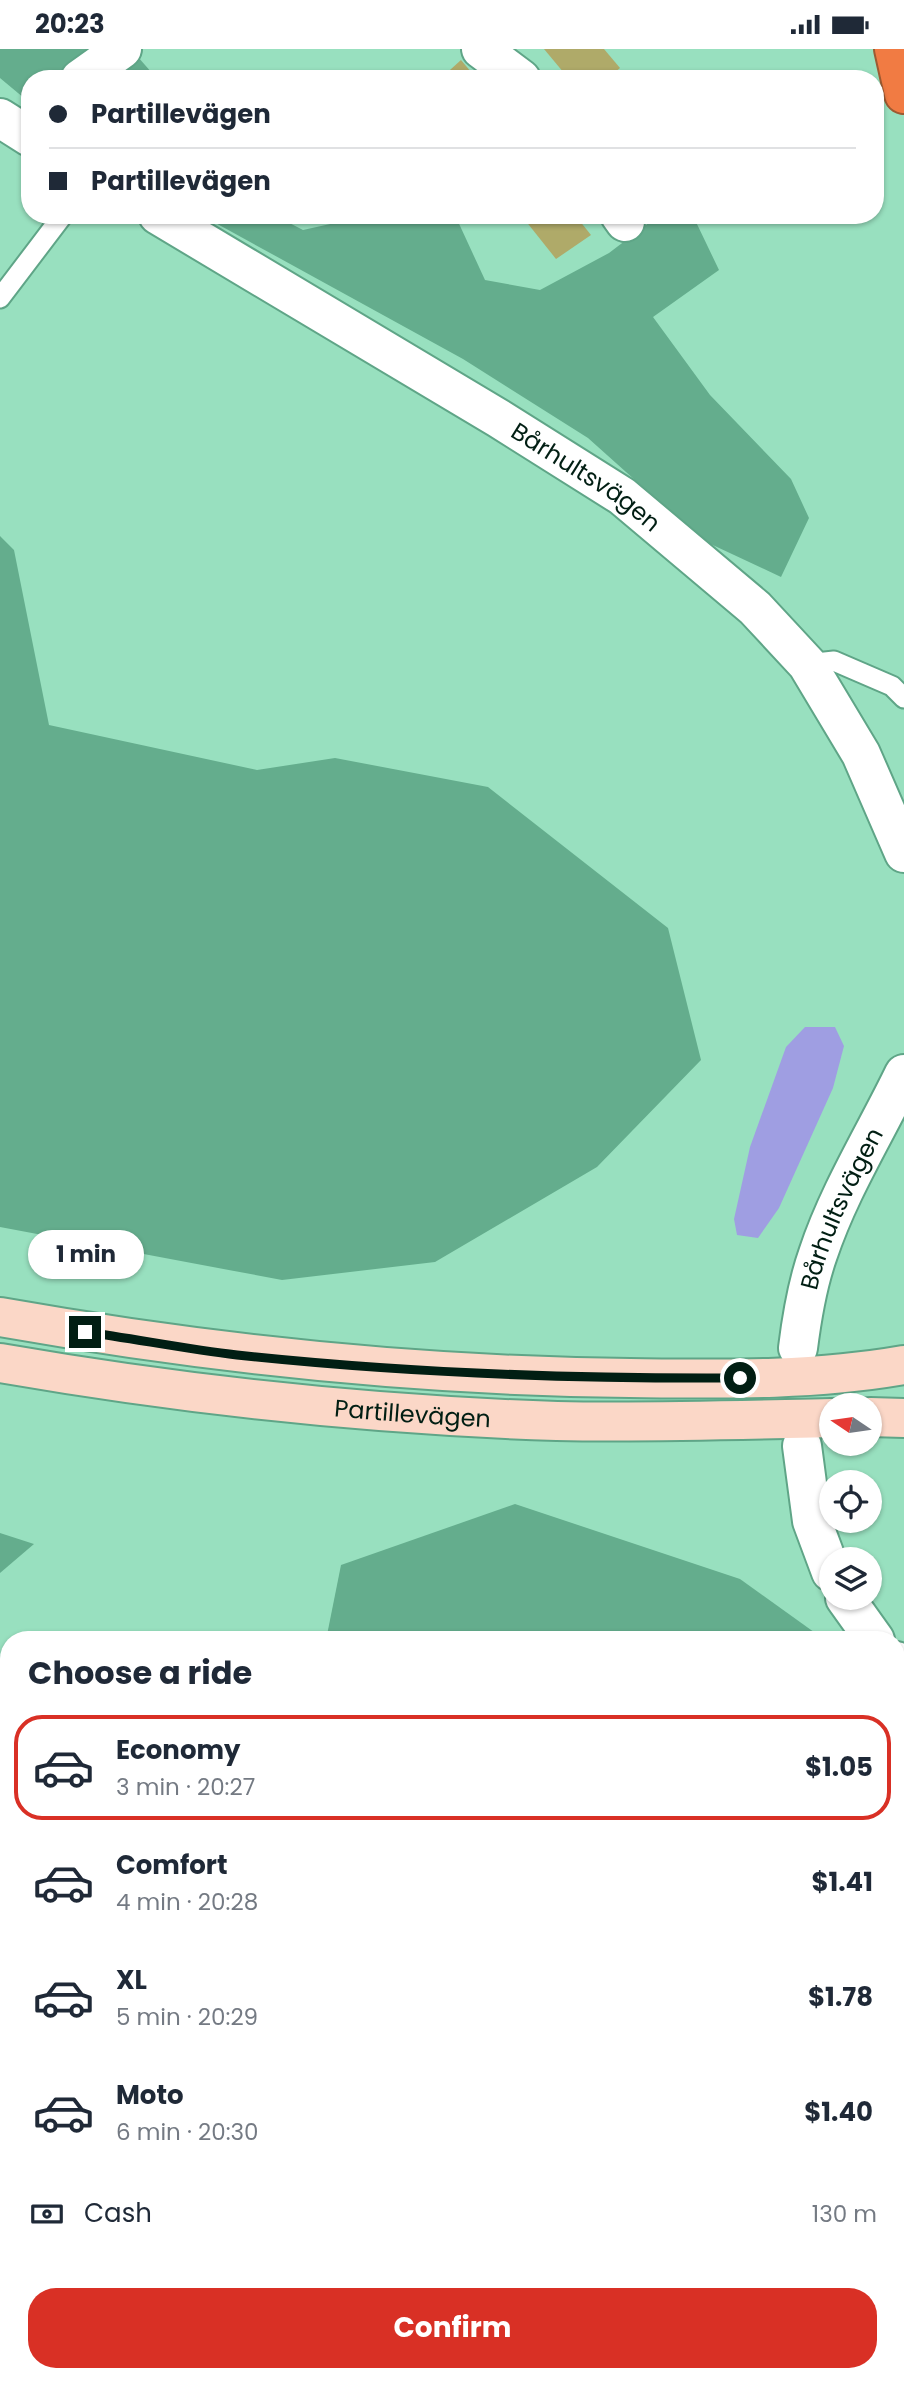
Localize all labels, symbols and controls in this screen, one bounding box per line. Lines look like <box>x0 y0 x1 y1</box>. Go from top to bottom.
text: 20:23 <box>35 6 105 42</box>
text: Partillevägen <box>91 96 271 132</box>
text: Partillevägen <box>91 163 271 199</box>
street label: Bårhultsvägen <box>505 414 668 539</box>
street label: Bårhultsvägen <box>792 1121 890 1293</box>
callout: 1 min <box>27 1231 143 1279</box>
text: 1 min <box>56 1238 116 1270</box>
route end <box>69 1316 101 1348</box>
route start <box>724 1362 756 1394</box>
street label: Partillevägen <box>333 1391 492 1435</box>
north arrow <box>819 1393 882 1456</box>
map controls <box>819 1393 882 1610</box>
button: locate <box>819 1470 882 1533</box>
button: layers <box>819 1547 882 1610</box>
text: Choose a ride <box>28 1650 252 1695</box>
text: Economy <box>116 1732 240 1768</box>
icon: car <box>32 1736 95 1799</box>
text: $1.05 <box>805 1749 873 1785</box>
text: 3 min · 20:27 <box>116 1771 255 1803</box>
text: Comfort <box>116 1847 228 1883</box>
icon: car <box>32 1851 95 1914</box>
text: $1.41 <box>811 1864 873 1900</box>
text: 4 min · 20:28 <box>116 1886 258 1918</box>
text: XL <box>116 1962 147 1998</box>
icon: car <box>32 1966 95 2029</box>
text: $1.78 <box>808 1979 873 2015</box>
text: 5 min · 20:29 <box>116 2001 258 2033</box>
text: Moto <box>116 2077 184 2113</box>
icon: car <box>32 2081 95 2144</box>
text: $1.40 <box>804 2094 873 2130</box>
text: 6 min · 20:30 <box>116 2116 259 2148</box>
icon: cash <box>28 2195 66 2233</box>
text: Cash <box>84 2195 152 2231</box>
text: 130 m <box>812 2198 877 2230</box>
button: Confirm <box>28 2288 877 2368</box>

